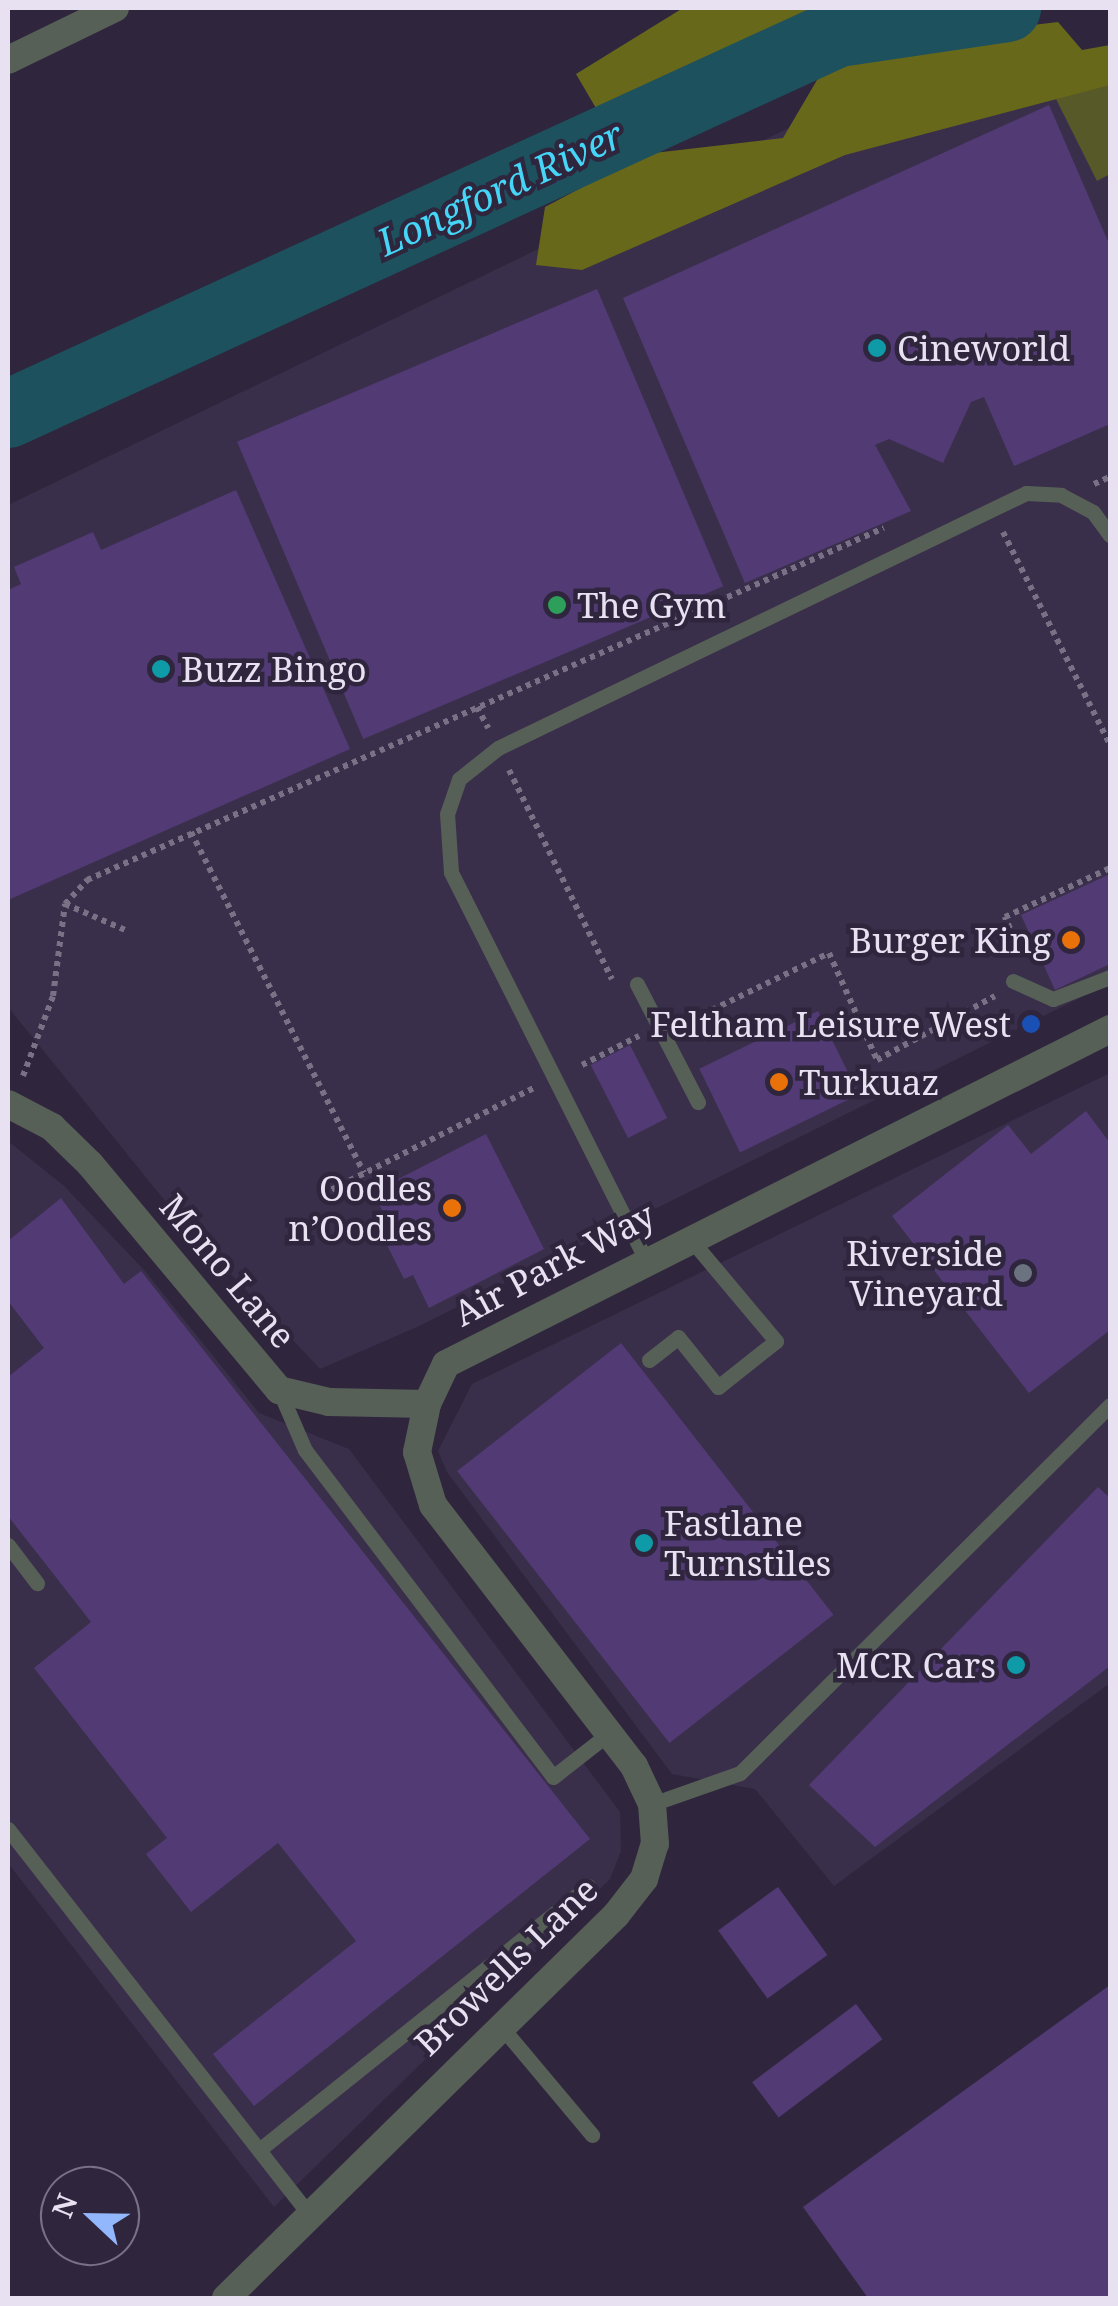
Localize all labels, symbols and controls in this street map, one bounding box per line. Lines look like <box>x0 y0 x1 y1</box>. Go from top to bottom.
water label: Longford River <box>370 111 630 265</box>
place label: Cineworld <box>897 327 1070 369</box>
marker: Cineworld <box>866 337 888 359</box>
place label: The Gym <box>577 584 726 626</box>
marker: The Gym <box>546 594 568 616</box>
place label: Buzz Bingo <box>181 648 367 690</box>
marker: Buzz Bingo <box>150 658 172 680</box>
place label: Burger King <box>849 919 1051 961</box>
marker: Burger King <box>1060 929 1082 951</box>
place label: Feltham Leisure West <box>650 1003 1011 1045</box>
marker: Feltham Leisure West <box>1020 1013 1042 1035</box>
place label: Turkuaz <box>799 1061 939 1103</box>
marker: Turkuaz <box>768 1071 790 1093</box>
place label: Oodles n’Oodles <box>288 1167 432 1249</box>
street label: Mono Lane <box>152 1186 304 1356</box>
street label: Air Park Way <box>446 1194 662 1334</box>
marker: Oodles n’Oodles <box>441 1197 463 1219</box>
place label: Riverside Vineyard <box>846 1232 1003 1314</box>
marker: Riverside Vineyard <box>1012 1262 1034 1284</box>
place label: Fastlane Turnstiles <box>664 1502 831 1584</box>
marker: Fastlane Turnstiles <box>633 1532 655 1554</box>
place label: MCR Cars <box>836 1644 996 1686</box>
marker: MCR Cars <box>1005 1654 1027 1676</box>
street label: Browells Lane <box>406 1868 606 2064</box>
north arrow <box>40 2166 140 2266</box>
text: N <box>42 2188 86 2223</box>

